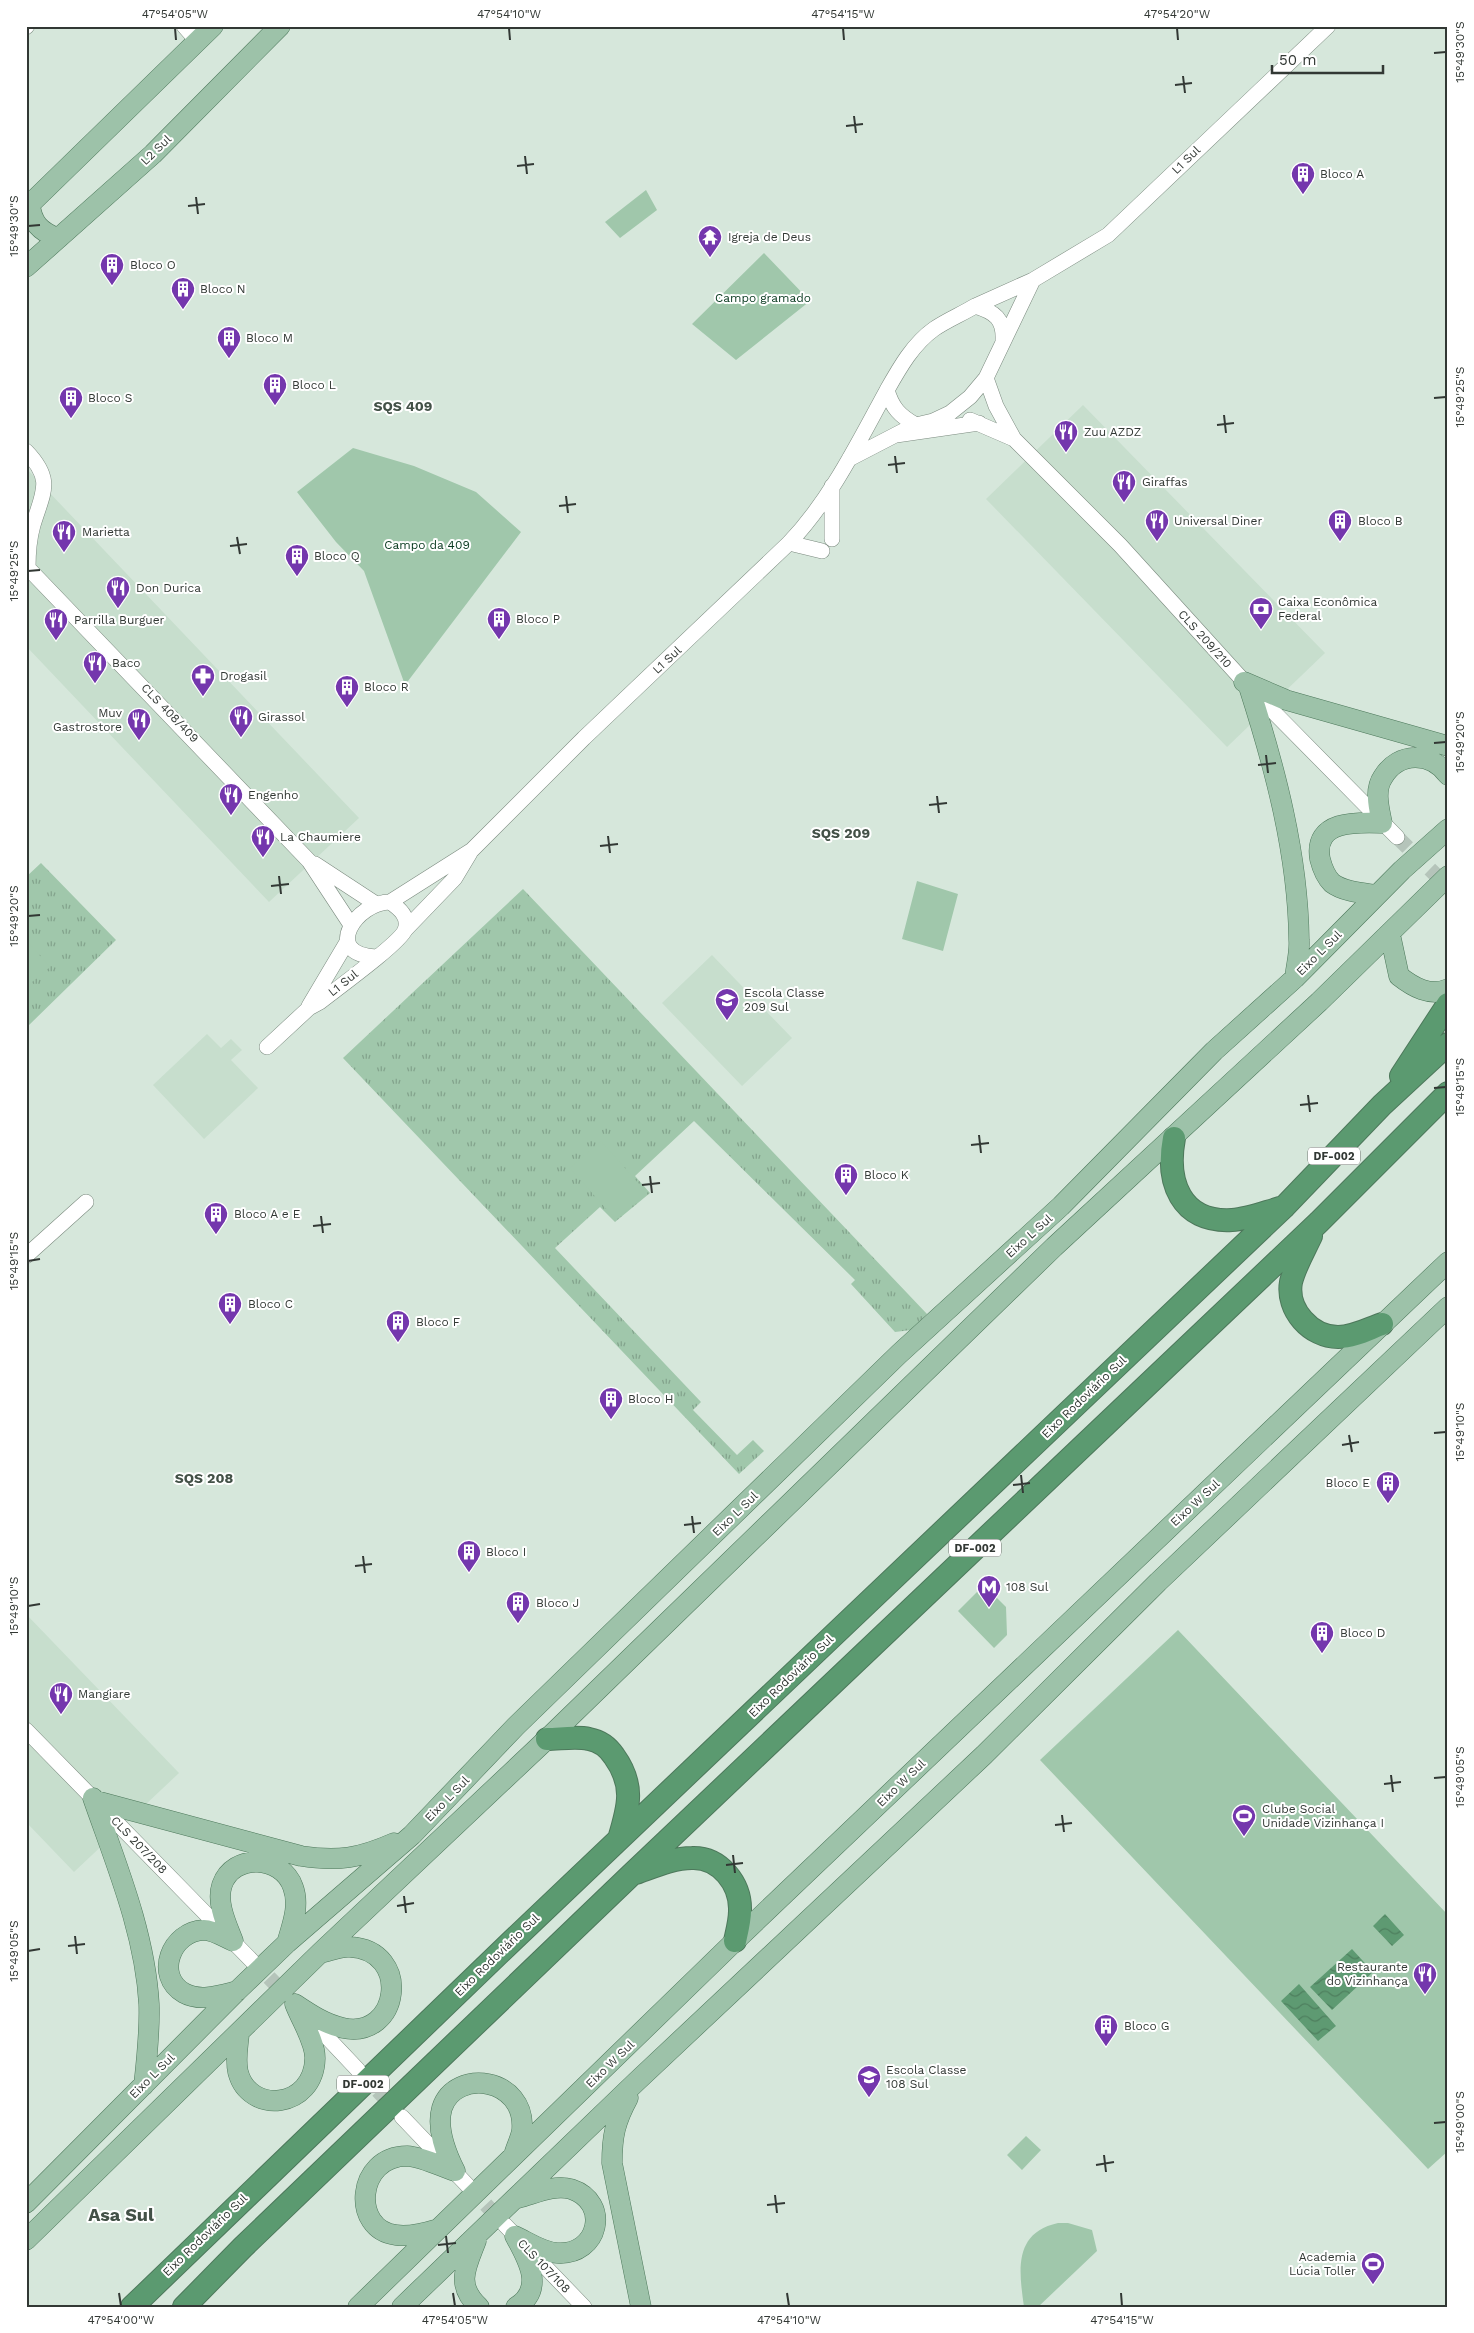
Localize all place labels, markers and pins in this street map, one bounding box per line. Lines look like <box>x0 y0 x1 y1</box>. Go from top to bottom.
building icon: Bloco A <box>1290 161 1316 195</box>
place label: Bloco A <box>1320 167 1364 181</box>
temple icon: Igreja de Deus <box>697 224 723 258</box>
place label: Igreja de Deus <box>728 230 811 244</box>
building icon: Bloco O <box>99 252 125 286</box>
place label: Bloco O <box>130 258 176 272</box>
building icon: Bloco N <box>170 276 196 310</box>
place label: Bloco N <box>200 282 246 296</box>
building icon: Bloco M <box>216 325 242 359</box>
place label: Bloco M <box>246 331 293 345</box>
building icon: Bloco L <box>262 372 288 406</box>
place label: Bloco L <box>292 378 336 392</box>
building icon: Bloco S <box>58 385 84 419</box>
place label: Bloco S <box>88 391 132 405</box>
restaurant icon: Zuu AZDZ <box>1053 419 1079 453</box>
place label: Zuu AZDZ <box>1084 425 1141 439</box>
restaurant icon: Giraffas <box>1111 469 1137 503</box>
place label: Giraffas <box>1142 475 1188 489</box>
restaurant icon: Universal Diner <box>1144 508 1170 542</box>
building icon: Bloco B <box>1327 508 1353 542</box>
place label: Universal Diner <box>1174 514 1262 528</box>
place label: Bloco B <box>1358 514 1403 528</box>
restaurant icon: Marietta <box>51 519 77 553</box>
place label: Marietta <box>82 525 130 539</box>
building icon: Bloco Q <box>284 543 310 577</box>
place label: Bloco Q <box>314 549 360 563</box>
restaurant icon: Don Durica <box>105 575 131 609</box>
place label: Don Durica <box>136 581 201 595</box>
place label: Caixa Econômica Federal <box>1278 595 1377 623</box>
bank icon: Caixa Econômica Federal <box>1248 596 1274 630</box>
building icon: Bloco P <box>486 606 512 640</box>
restaurant icon: Parrilla Burguer <box>43 607 69 641</box>
place label: Bloco P <box>516 612 560 626</box>
place label: Parrilla Burguer <box>74 613 165 627</box>
restaurant icon: Baco <box>82 650 108 684</box>
place label: Baco <box>112 656 141 670</box>
pharmacy icon: Drogasil <box>190 663 216 697</box>
place label: Drogasil <box>220 669 267 683</box>
building icon: Bloco R <box>334 674 360 708</box>
place label: Bloco R <box>364 680 409 694</box>
restaurant icon: Girassol <box>228 704 254 738</box>
place label: Muv Gastrostore <box>53 706 123 734</box>
restaurant icon: Muv Gastrostore <box>126 707 152 741</box>
place label: Girassol <box>258 710 305 724</box>
restaurant icon: Engenho <box>218 782 244 816</box>
place label: Engenho <box>248 788 298 802</box>
restaurant icon: La Chaumiere <box>250 824 276 858</box>
place label: La Chaumiere <box>280 830 361 844</box>
place label: Escola Classe 209 Sul <box>744 986 825 1014</box>
school or university icon: Escola Classe 209 Sul <box>714 987 740 1021</box>
building icon: Bloco K <box>833 1162 859 1196</box>
place label: Bloco K <box>864 1168 909 1182</box>
building icon: Bloco A e E <box>203 1201 229 1235</box>
place label: Bloco A e E <box>234 1207 301 1221</box>
building icon: Bloco C <box>217 1291 243 1325</box>
place label: Bloco C <box>248 1297 293 1311</box>
building icon: Bloco F <box>385 1309 411 1343</box>
place label: Bloco F <box>416 1315 460 1329</box>
building icon: Bloco H <box>598 1386 624 1420</box>
place label: Bloco H <box>628 1392 674 1406</box>
building icon: Bloco E <box>1375 1470 1401 1504</box>
place label: Bloco E <box>1326 1476 1370 1490</box>
building icon: Bloco I <box>456 1539 482 1573</box>
place label: Bloco I <box>486 1545 526 1559</box>
metro station icon: 108 Sul <box>976 1574 1002 1608</box>
place label: 108 Sul <box>1006 1580 1049 1594</box>
building icon: Bloco J <box>505 1590 531 1624</box>
place label: Bloco J <box>536 1596 579 1610</box>
building icon: Bloco D <box>1309 1620 1335 1654</box>
place label: Bloco D <box>1340 1626 1385 1640</box>
restaurant icon: Mangiare <box>48 1681 74 1715</box>
place label: Mangiare <box>78 1687 130 1701</box>
place label: Clube Social Unidade Vizinhança I <box>1262 1802 1384 1830</box>
sports icon: Clube Social Unidade Vizinhança I <box>1231 1803 1257 1837</box>
place label: Restaurante do Vizinhança <box>1326 1960 1408 1988</box>
restaurant icon: Restaurante do Vizinhança <box>1412 1961 1438 1995</box>
building icon: Bloco G <box>1093 2013 1119 2047</box>
place label: Bloco G <box>1124 2019 1169 2033</box>
place label: Escola Classe 108 Sul <box>886 2063 967 2091</box>
school or university icon: Escola Classe 108 Sul <box>856 2064 882 2098</box>
place label: Academia Lúcia Toller <box>1289 2250 1356 2278</box>
sports icon: Academia Lúcia Toller <box>1360 2251 1386 2285</box>

